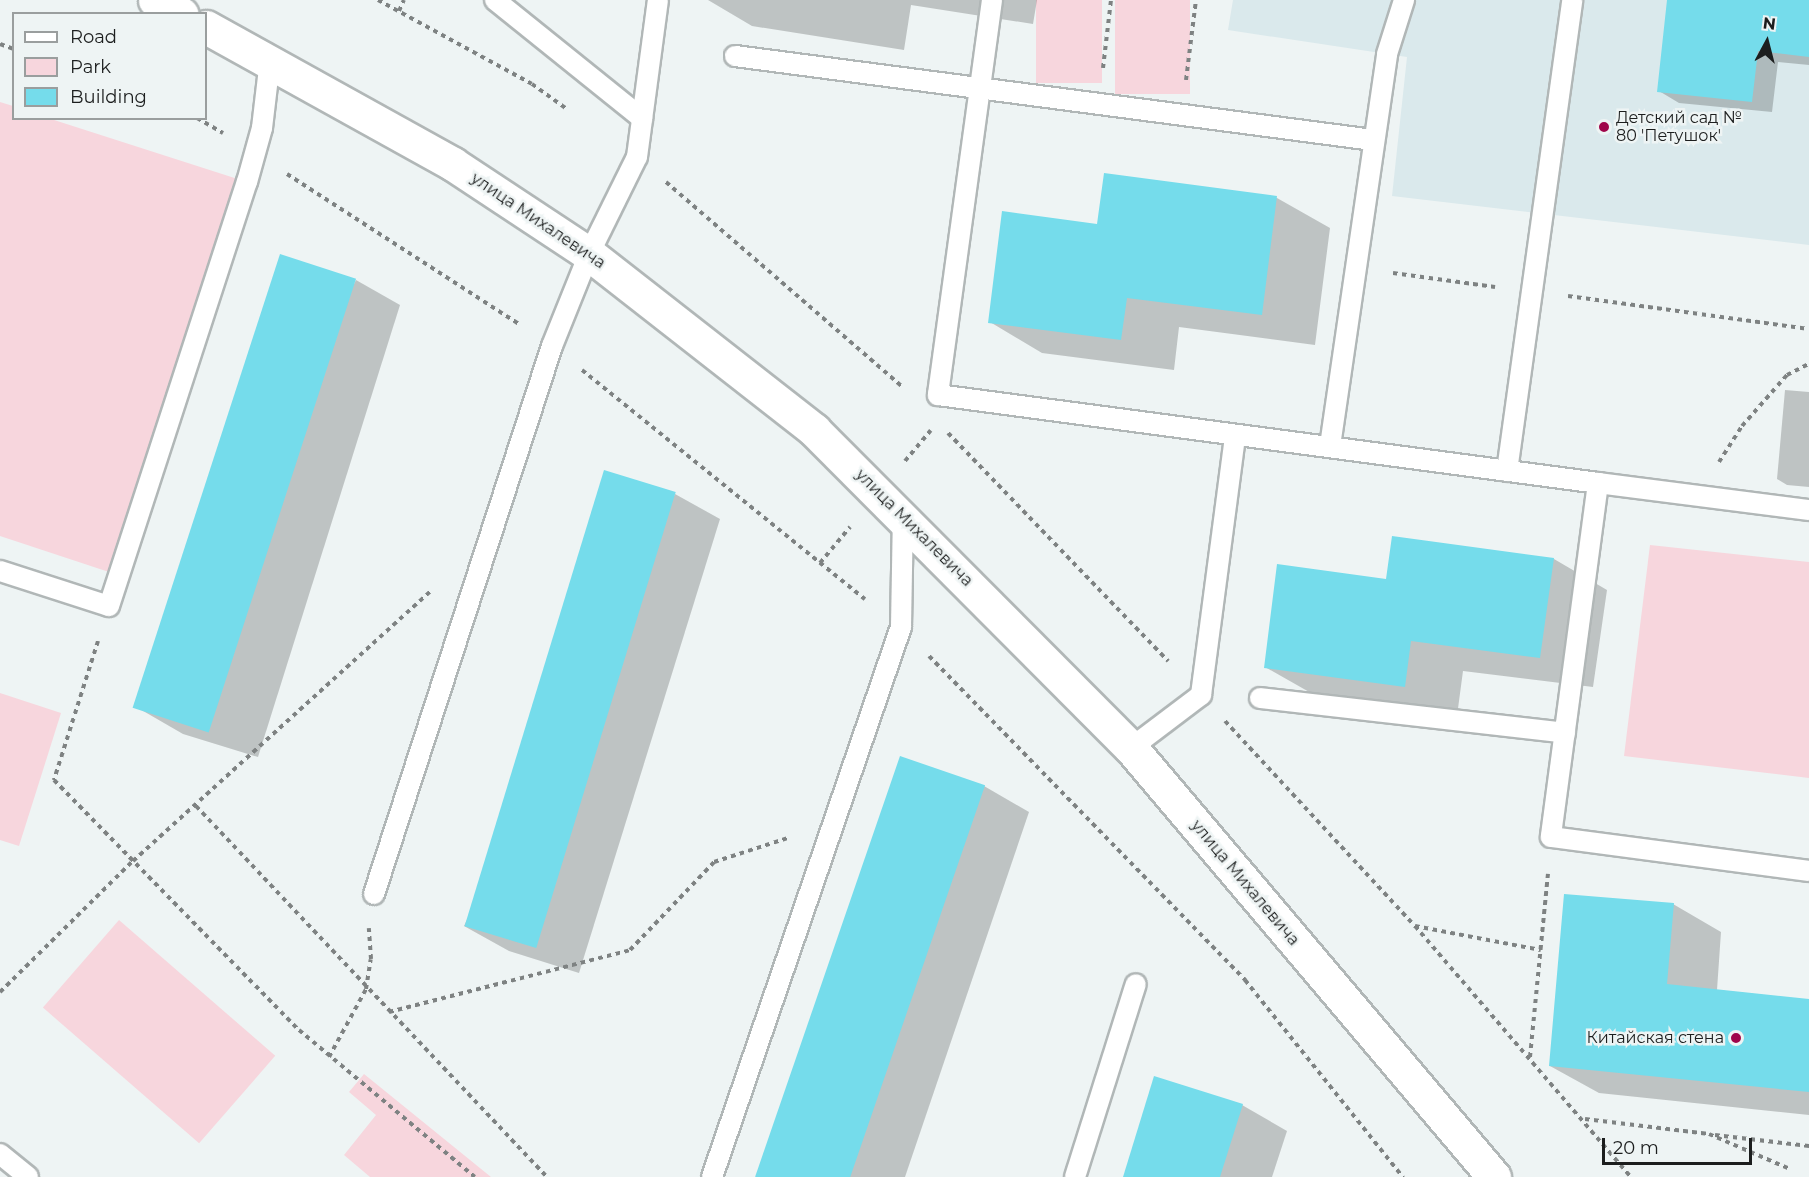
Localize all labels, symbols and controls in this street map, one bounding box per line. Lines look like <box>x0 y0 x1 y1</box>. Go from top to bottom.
legend <box>12 12 207 120</box>
north arrow <box>1737 12 1797 72</box>
text: N <box>1762 13 1777 34</box>
text: Road <box>70 26 117 48</box>
text: Park <box>70 56 111 78</box>
text: Building <box>70 86 147 108</box>
place label: Детский сад № 80 'Петушок' <box>1616 108 1742 146</box>
marker: Детский сад № 80 'Петушок' <box>1597 120 1611 134</box>
street label: улица Михалевича <box>467 169 609 273</box>
street label: улица Михалевича <box>851 465 977 591</box>
street label: улица Михалевича <box>1187 816 1303 950</box>
place label: Китайская стена <box>1587 1028 1724 1048</box>
marker: Китайская стена <box>1729 1031 1743 1045</box>
scale bar <box>1605 1126 1755 1164</box>
text: 20 m <box>1613 1137 1659 1159</box>

